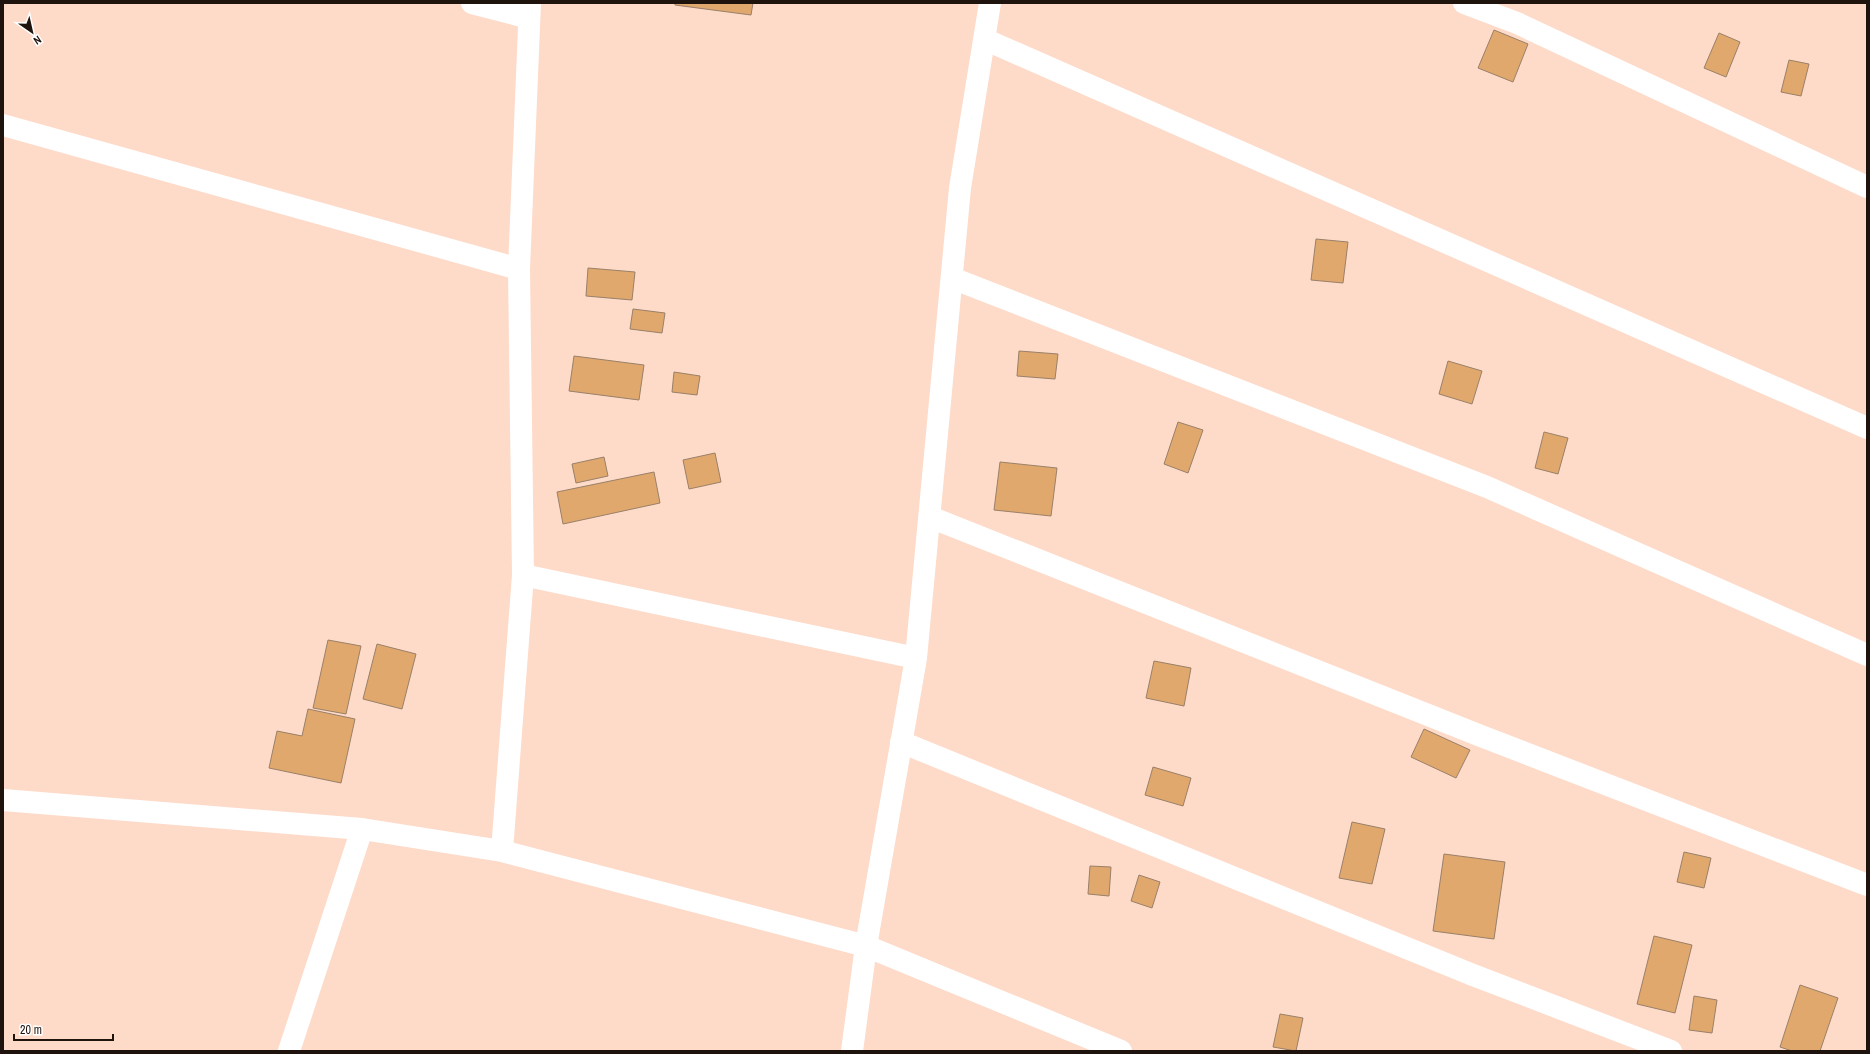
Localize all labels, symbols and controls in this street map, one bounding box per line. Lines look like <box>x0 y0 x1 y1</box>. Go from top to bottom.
north arrow <box>12 12 52 52</box>
text: N <box>31 33 44 48</box>
scale bar <box>14 1016 113 1042</box>
text: 20 m <box>20 1022 42 1038</box>

